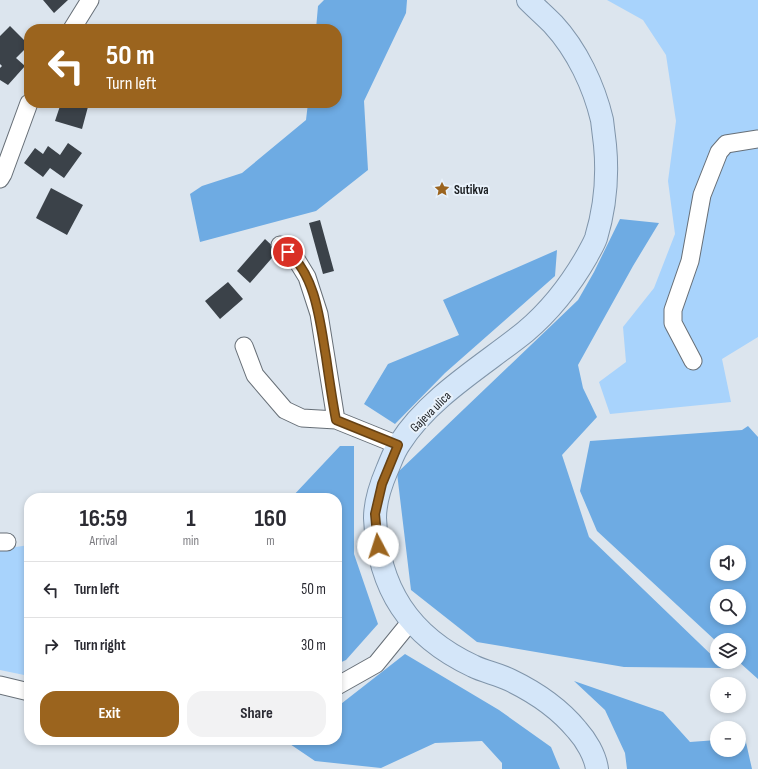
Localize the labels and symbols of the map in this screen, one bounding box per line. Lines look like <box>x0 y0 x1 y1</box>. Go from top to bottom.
place icon: Sutikva <box>433 180 451 198</box>
place label: Sutikva <box>454 182 489 198</box>
pin <box>271 235 305 269</box>
street label: Gajeva ulica <box>407 388 455 436</box>
position arrow <box>357 525 399 567</box>

